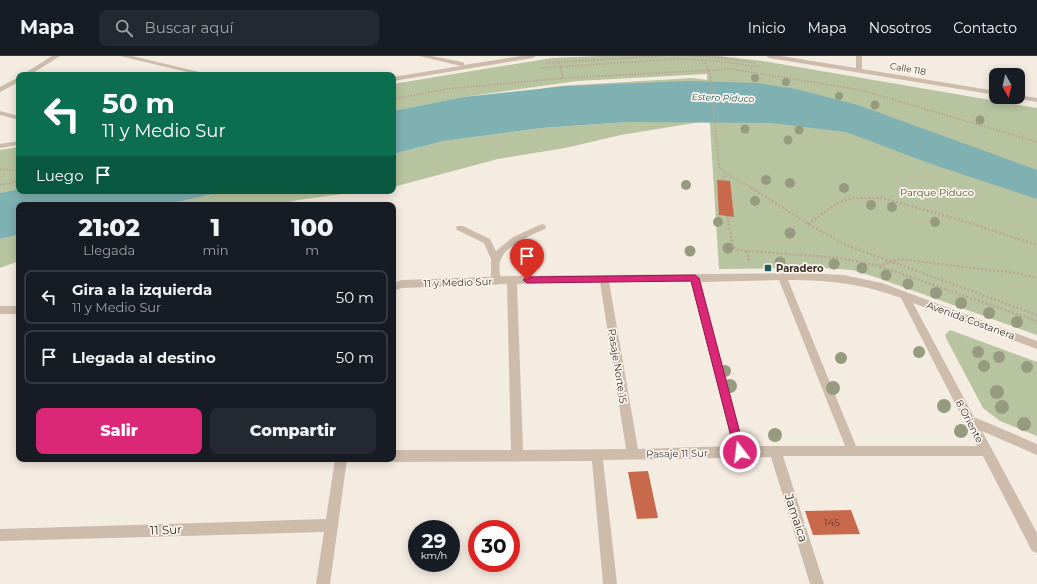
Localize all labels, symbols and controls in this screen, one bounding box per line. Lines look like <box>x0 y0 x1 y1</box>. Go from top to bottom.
search box <box>99 10 379 46</box>
text: Mapa <box>20 16 75 39</box>
icon: search <box>113 17 135 39</box>
text: Buscar aquí <box>145 18 234 37</box>
text: Inicio <box>748 19 785 37</box>
text: Mapa <box>807 19 847 37</box>
text: Nosotros <box>869 19 931 37</box>
text: Contacto <box>953 19 1017 37</box>
street label: Calle 118 <box>889 60 927 77</box>
north arrow <box>989 68 1025 104</box>
map controls <box>989 68 1025 104</box>
text: 50 m <box>102 86 175 120</box>
icon: left <box>36 88 88 140</box>
water label: Estero Piduco <box>692 91 755 104</box>
text: 11 y Medio Sur <box>102 120 226 142</box>
icon: arrive <box>92 164 114 186</box>
text: Luego <box>36 166 84 185</box>
park label: Parque Piduco <box>900 186 974 199</box>
text: 21:02 <box>78 213 140 242</box>
text: 1 <box>211 213 220 242</box>
text: 100 <box>291 213 334 242</box>
pin <box>510 239 544 280</box>
text: Llegada <box>83 242 135 258</box>
text: min <box>202 242 229 258</box>
text: m <box>305 242 319 258</box>
icon: arrive <box>516 245 538 267</box>
place label: Paradero <box>776 262 824 275</box>
marker: Paradero <box>763 263 773 273</box>
street label: 11 y Medio Sur <box>423 275 493 290</box>
text: Gira a la izquierda <box>72 280 212 299</box>
icon: left <box>38 286 60 308</box>
text: 50 m <box>336 288 374 307</box>
street label: Avenida Costanera <box>925 298 1017 342</box>
text: 11 y Medio Sur <box>72 299 161 315</box>
street label: Pasaje Norte 15 <box>605 328 630 405</box>
icon: arrive <box>38 346 60 368</box>
text: Llegada al destino <box>72 348 216 367</box>
text: 50 m <box>336 348 374 367</box>
street label: 8 Oriente <box>953 398 986 445</box>
button: Salir <box>36 408 202 454</box>
button: Compartir <box>210 408 376 454</box>
position arrow <box>719 431 761 473</box>
street label: Pasaje 11 Sur <box>646 446 708 461</box>
street label: Jamaica <box>781 491 811 544</box>
house number: 145 <box>824 516 840 529</box>
speed limit sign: 30 <box>468 520 520 572</box>
street label: 11 Sur <box>150 521 182 538</box>
text: 29 <box>422 529 446 553</box>
text: km/h <box>421 549 447 562</box>

